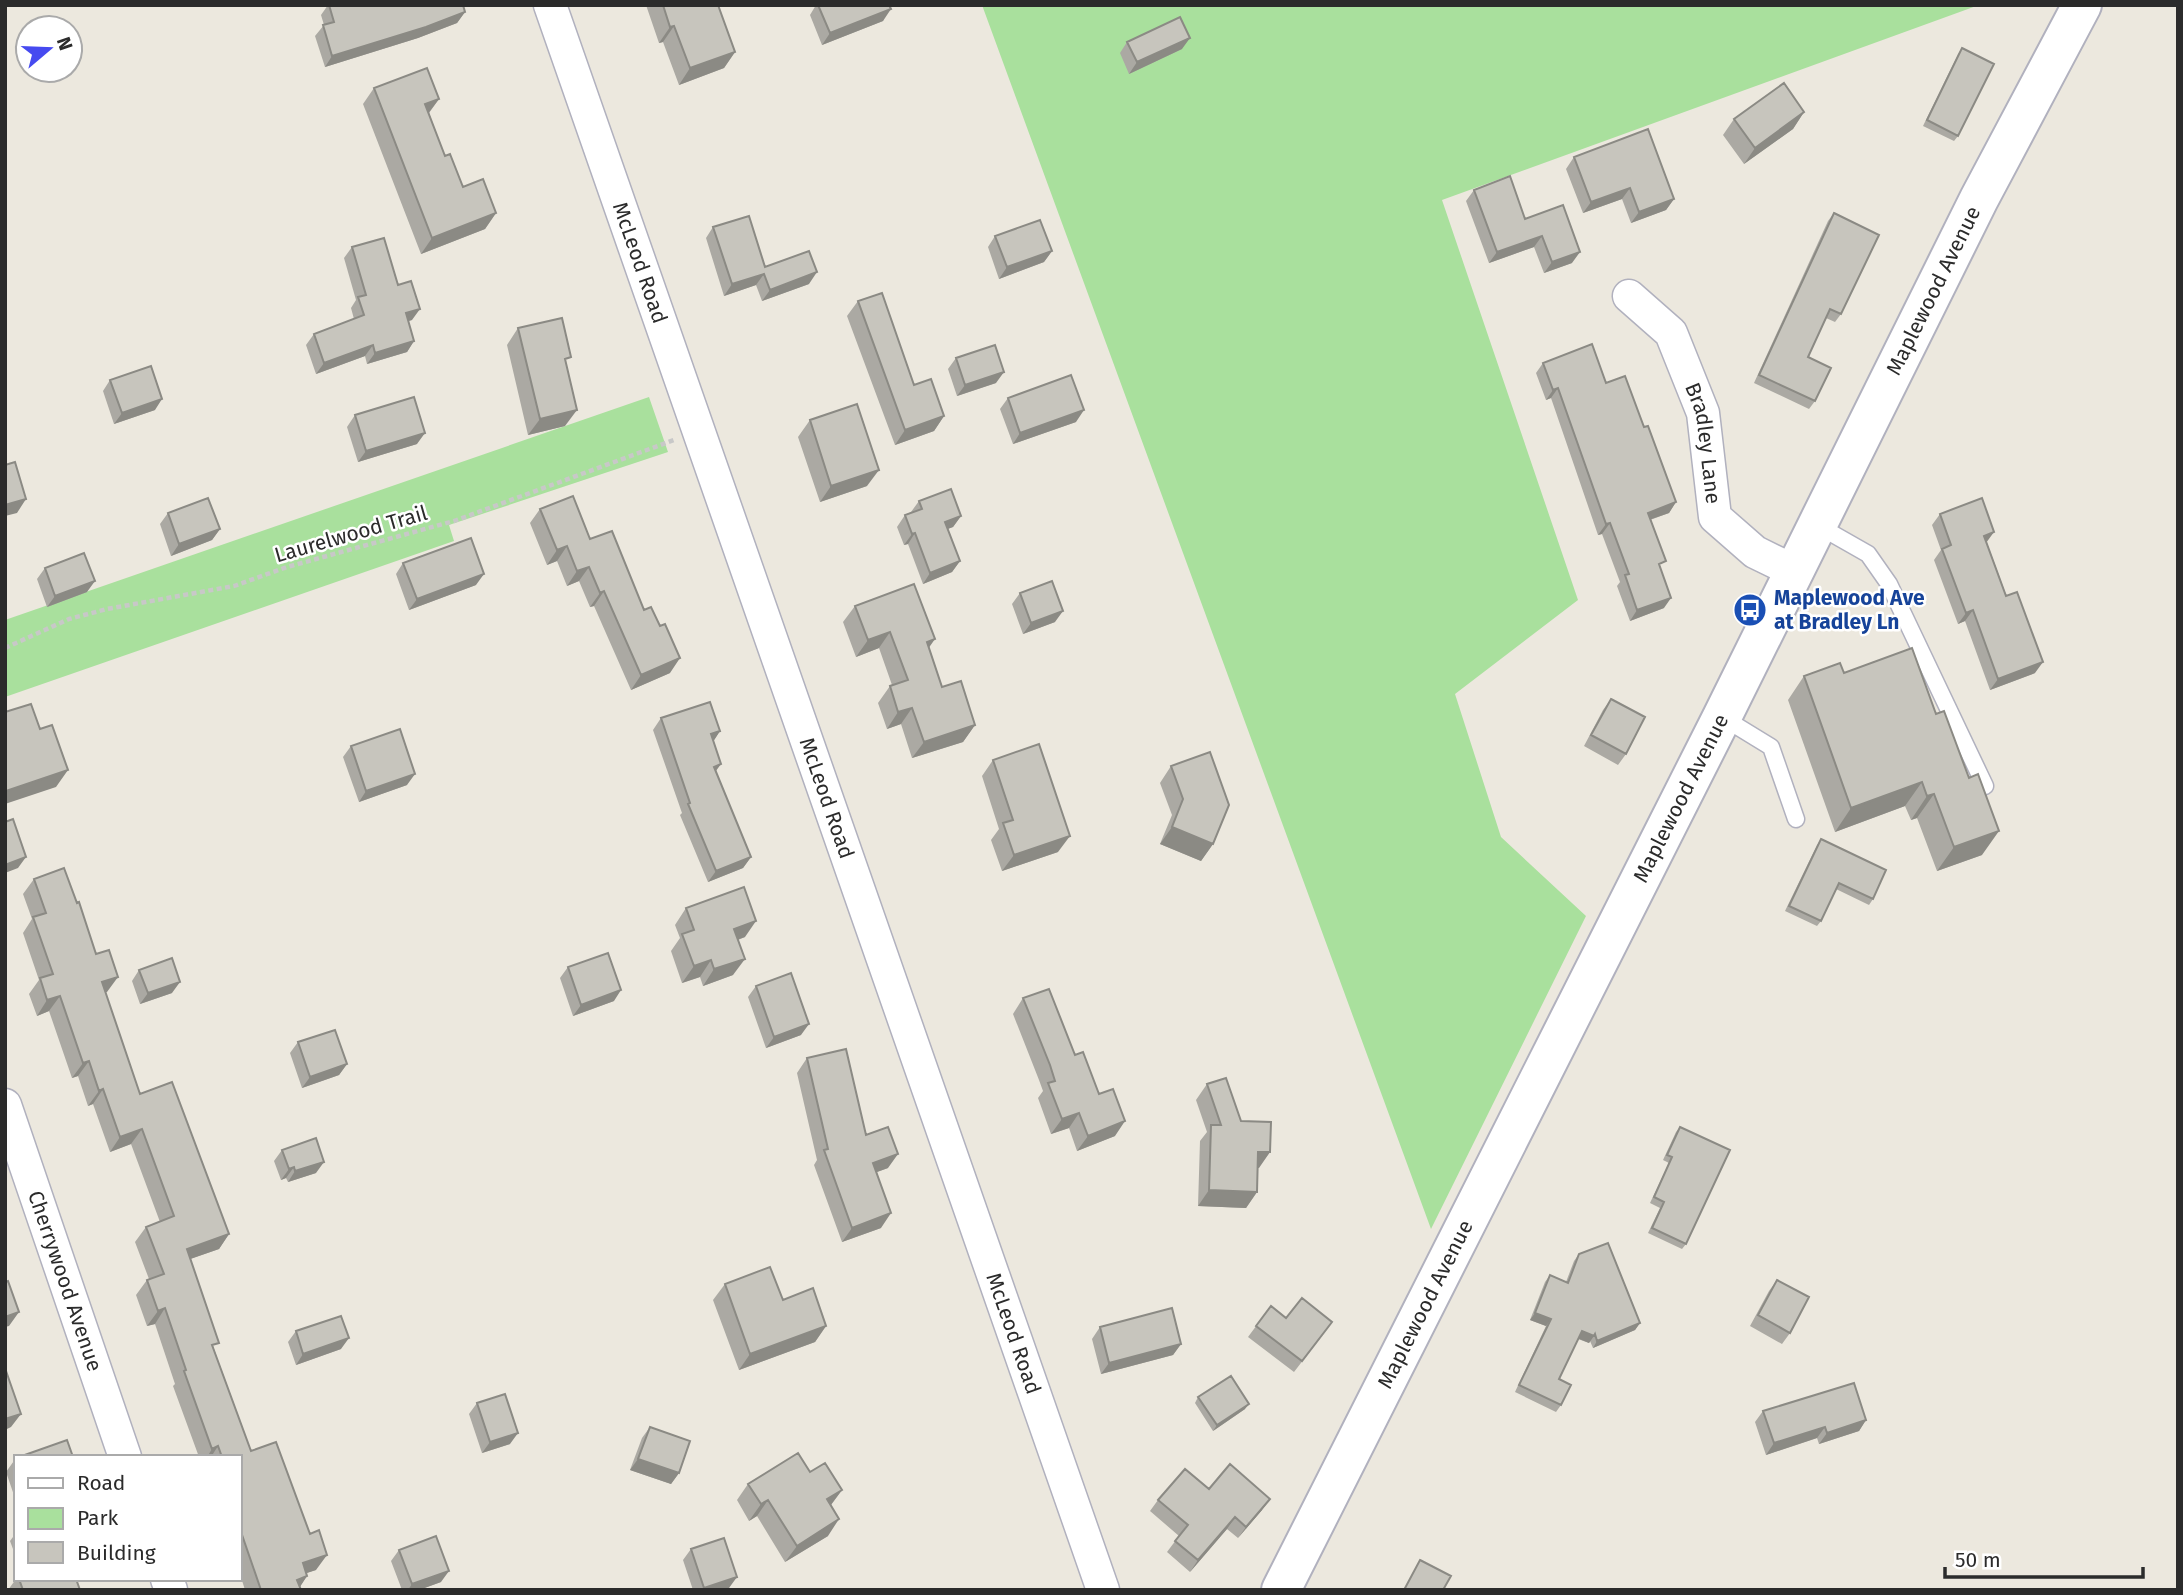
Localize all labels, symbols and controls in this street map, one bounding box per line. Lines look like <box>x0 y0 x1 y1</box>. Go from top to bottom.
north arrow <box>14 14 84 84</box>
text: N <box>52 34 78 53</box>
street label: McLeod Road <box>607 199 673 327</box>
street label: Maplewood Avenue <box>1881 202 1986 379</box>
street label: Bradley Lane <box>1679 379 1726 505</box>
street label: Laurelwood Trail <box>272 500 430 568</box>
place label: Maplewood Ave at Bradley Ln <box>1774 585 1925 635</box>
bus stop icon: Maplewood Ave at Bradley Ln <box>1731 591 1769 629</box>
street label: Maplewood Avenue <box>1628 710 1734 887</box>
street label: McLeod Road <box>794 734 860 862</box>
street label: Cherrywood Avenue <box>22 1187 108 1375</box>
street label: Maplewood Avenue <box>1372 1216 1479 1393</box>
street label: McLeod Road <box>980 1269 1047 1398</box>
legend <box>14 1455 242 1581</box>
text: Road <box>77 1470 125 1496</box>
text: Park <box>77 1505 119 1531</box>
scale bar <box>1945 1536 2143 1580</box>
text: Building <box>77 1540 156 1566</box>
text: 50 m <box>1955 1547 2001 1573</box>

